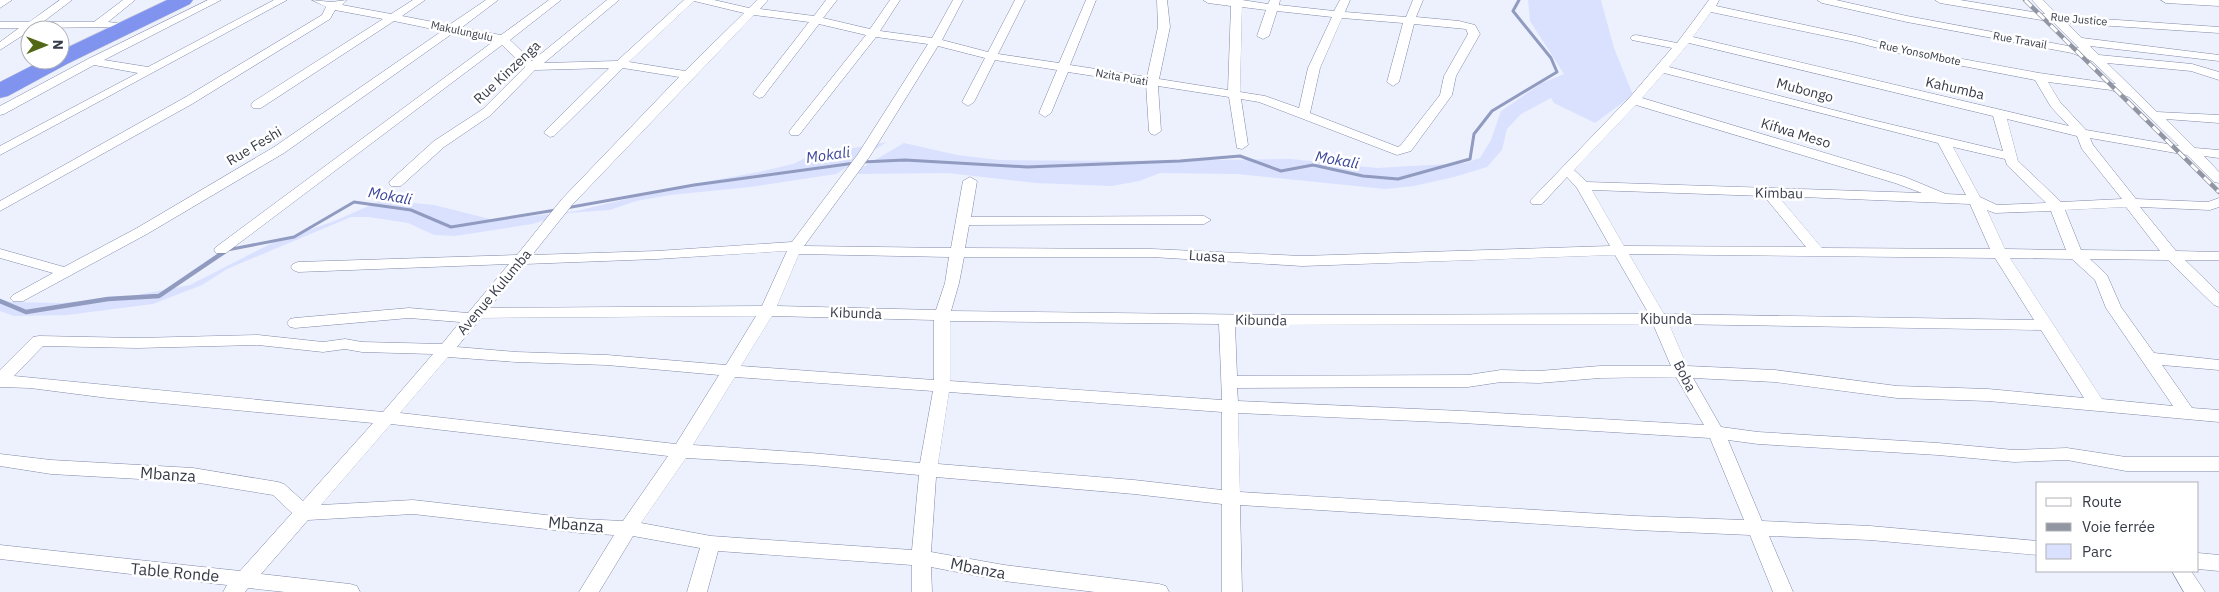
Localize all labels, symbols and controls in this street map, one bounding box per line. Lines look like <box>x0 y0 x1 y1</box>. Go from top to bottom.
street label: Rue Justice <box>2050 10 2108 28</box>
street label: Makulungulu <box>429 18 495 44</box>
north arrow <box>20 20 70 70</box>
street label: Rue Travail <box>1992 28 2048 52</box>
street label: Rue Kinzenga <box>470 36 545 108</box>
street label: Rue YonsoMbote <box>1878 38 1962 68</box>
text: N <box>49 40 67 50</box>
street label: Nzita Puati <box>1095 65 1149 89</box>
street label: Kahumba <box>1924 72 1987 104</box>
street label: Mubongo <box>1774 74 1836 106</box>
street label: Kifwa Meso <box>1759 114 1833 152</box>
street label: Rue Feshi <box>223 122 285 170</box>
water label: Mokali <box>805 142 851 167</box>
water label: Mokali <box>1314 146 1361 173</box>
water label: Mokali <box>367 182 414 209</box>
street label: Kimbau <box>1755 184 1803 202</box>
street label: Avenue Kulumba <box>453 245 535 339</box>
street label: Luasa <box>1188 246 1226 266</box>
street label: Kibunda <box>830 303 883 323</box>
street label: Kibunda <box>1640 310 1693 328</box>
street label: Kibunda <box>1235 311 1288 329</box>
street label: Boba <box>1670 357 1701 395</box>
street label: Mbanza <box>139 462 197 486</box>
legend <box>2036 482 2199 572</box>
text: Route <box>2082 492 2122 511</box>
street label: Mbanza <box>547 512 605 536</box>
text: Voie ferrée <box>2082 517 2155 536</box>
text: Parc <box>2082 542 2112 561</box>
street label: Mbanza <box>949 553 1008 583</box>
street label: Table Ronde <box>130 558 220 586</box>

